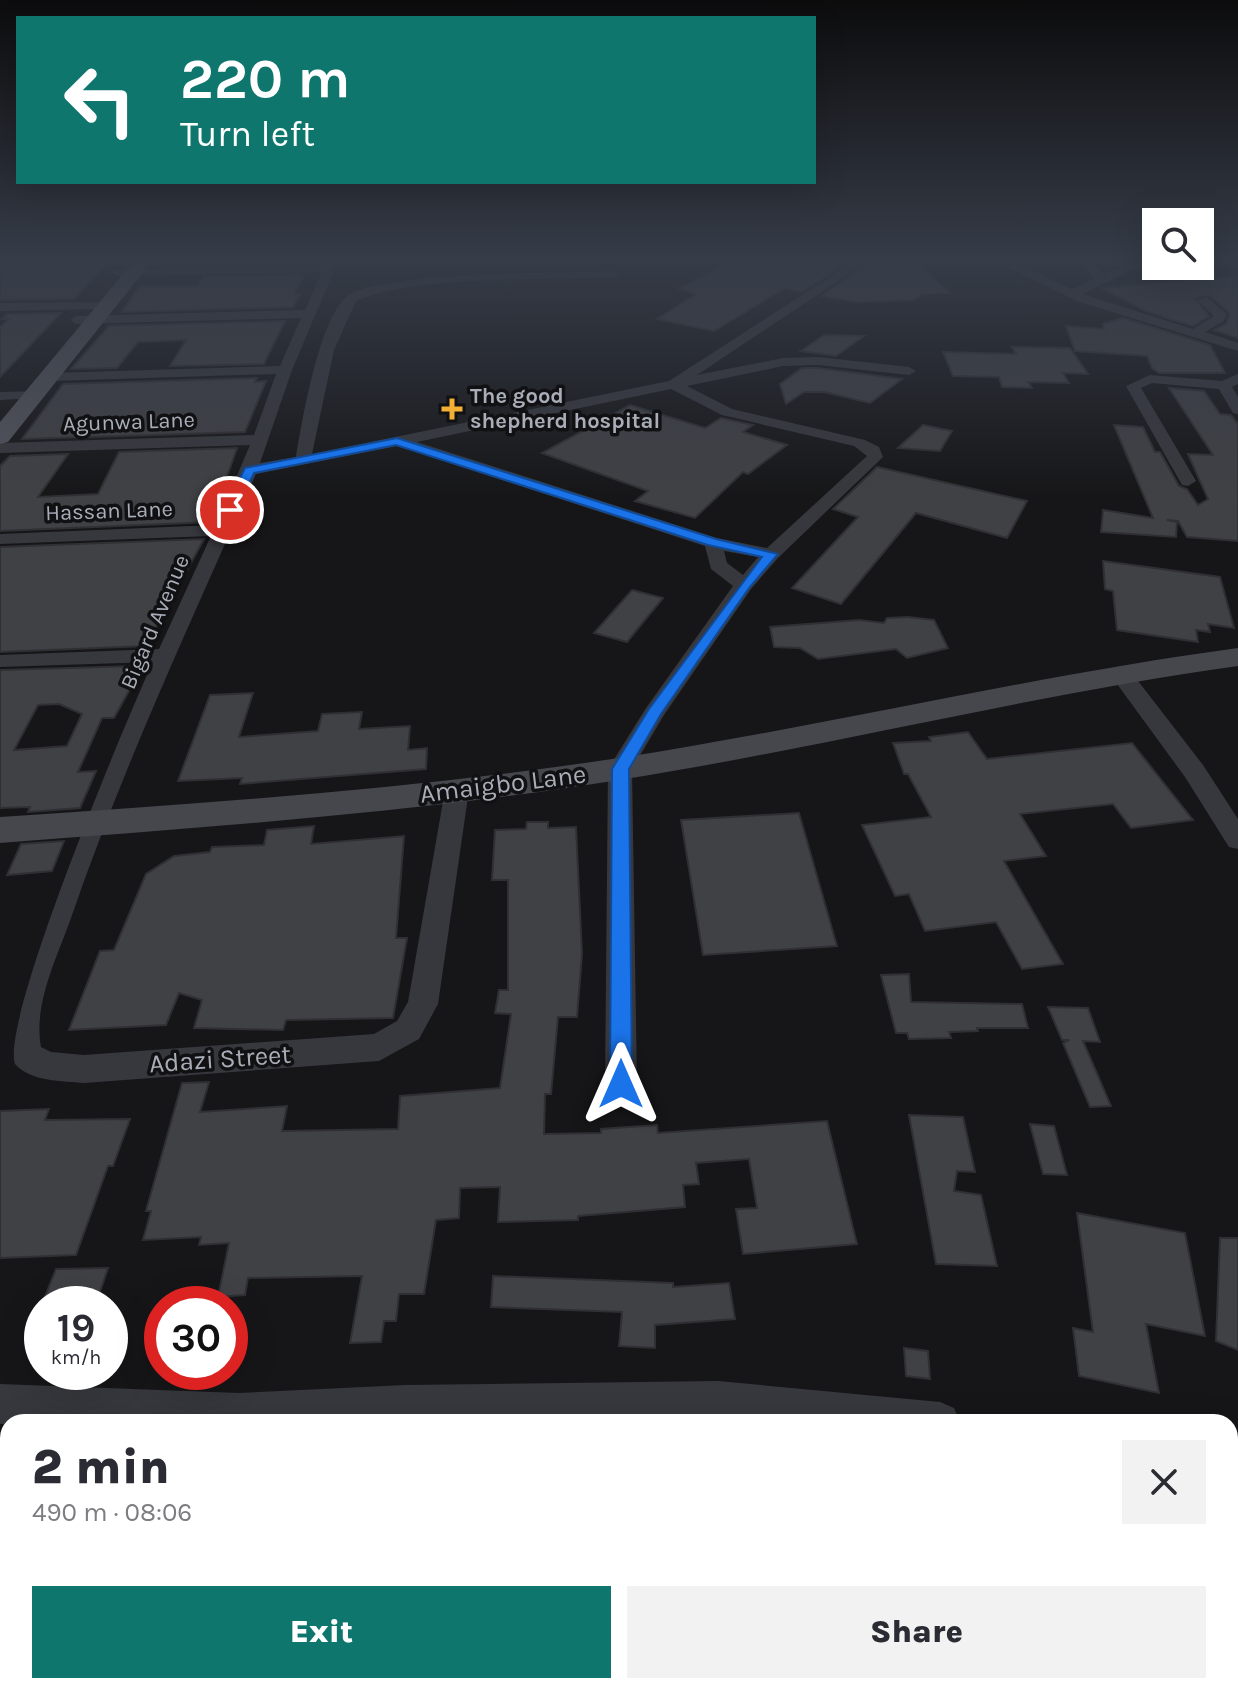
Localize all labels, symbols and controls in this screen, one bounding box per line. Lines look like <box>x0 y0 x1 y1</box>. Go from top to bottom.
text: 220 m <box>180 46 351 111</box>
icon: left <box>48 48 152 152</box>
text: Turn left <box>180 113 315 155</box>
map controls <box>1142 208 1214 280</box>
button: search <box>1142 208 1214 280</box>
place label: The good shepherd hospital <box>470 383 660 434</box>
marker: The good shepherd hospital <box>441 398 463 420</box>
street label: Agunwa Lane <box>63 407 195 437</box>
pin <box>196 476 264 544</box>
icon: arrive <box>208 488 252 532</box>
street label: Hassan Lane <box>45 496 173 526</box>
street label: Bigard Avenue <box>115 551 195 693</box>
street label: Amaigbo Lane <box>418 758 588 810</box>
street label: Adazi Street <box>148 1039 292 1079</box>
position arrow <box>579 1042 663 1126</box>
speed limit sign: 30 <box>144 1286 248 1390</box>
text: 19 <box>57 1304 95 1351</box>
text: km/h <box>51 1346 101 1369</box>
text: 2 min <box>32 1439 170 1495</box>
button: close <box>1122 1440 1206 1524</box>
text: 490 m · 08:06 <box>32 1497 192 1528</box>
button: Exit <box>32 1586 611 1678</box>
button: Share <box>627 1586 1206 1678</box>

